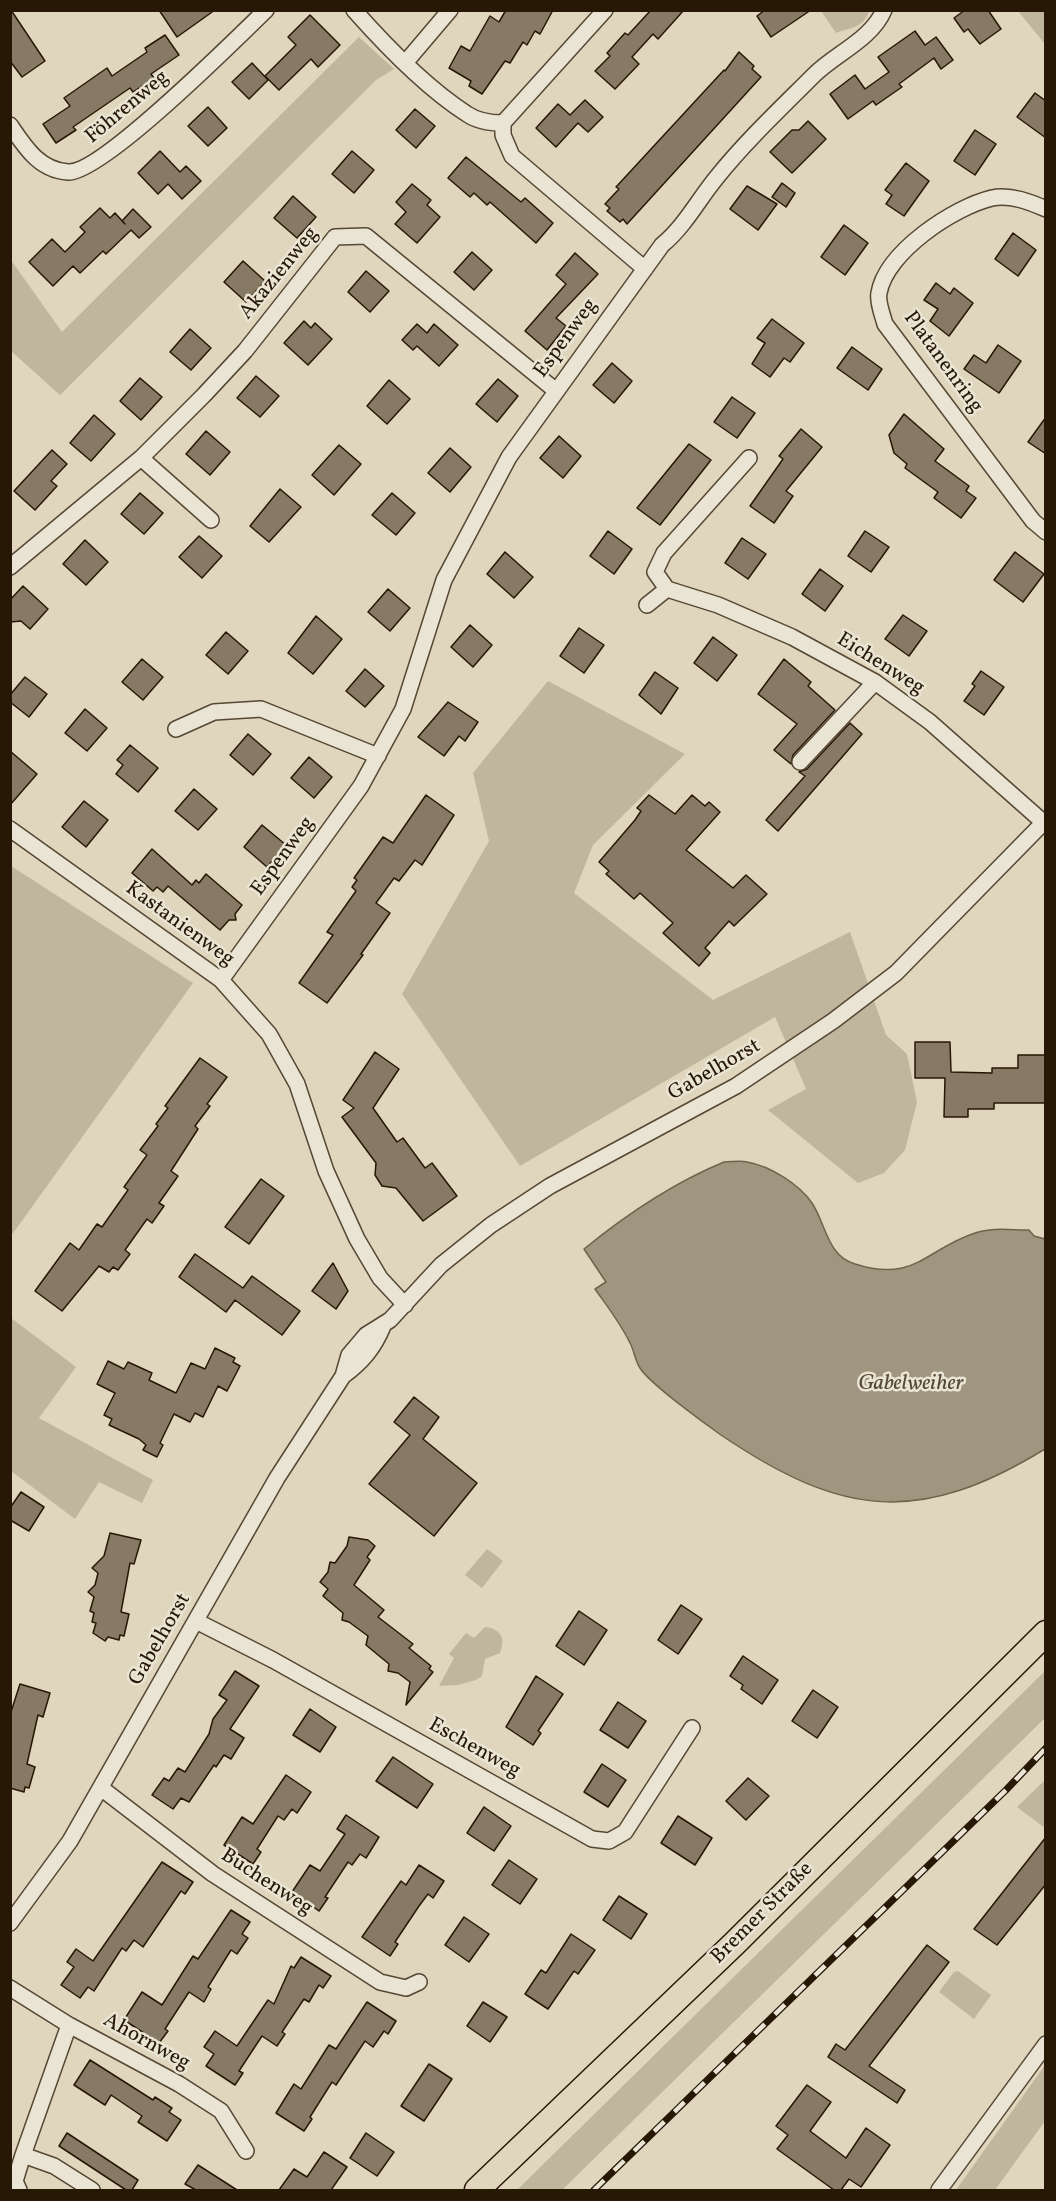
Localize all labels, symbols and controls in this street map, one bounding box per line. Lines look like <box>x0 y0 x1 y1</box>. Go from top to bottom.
street label: Föhrenweg <box>81 66 175 150</box>
street label: Akazienweg <box>235 223 325 325</box>
street label: Espenweg <box>530 294 604 384</box>
street label: Platanenring <box>897 307 987 419</box>
street label: Eichenweg <box>831 628 929 702</box>
street label: Espenweg <box>247 812 321 902</box>
street label: Kastanienweg <box>120 877 238 973</box>
street label: Gabelhorst <box>664 1034 766 1108</box>
water label: Gabelweiher <box>858 1372 964 1398</box>
street label: Gabelhorst <box>124 1589 198 1691</box>
street label: Eschenweg <box>424 1713 524 1785</box>
street label: Buchenweg <box>215 1844 317 1922</box>
street label: Bremer Straße <box>707 1858 819 1970</box>
street label: Ahornweg <box>98 2009 194 2077</box>

